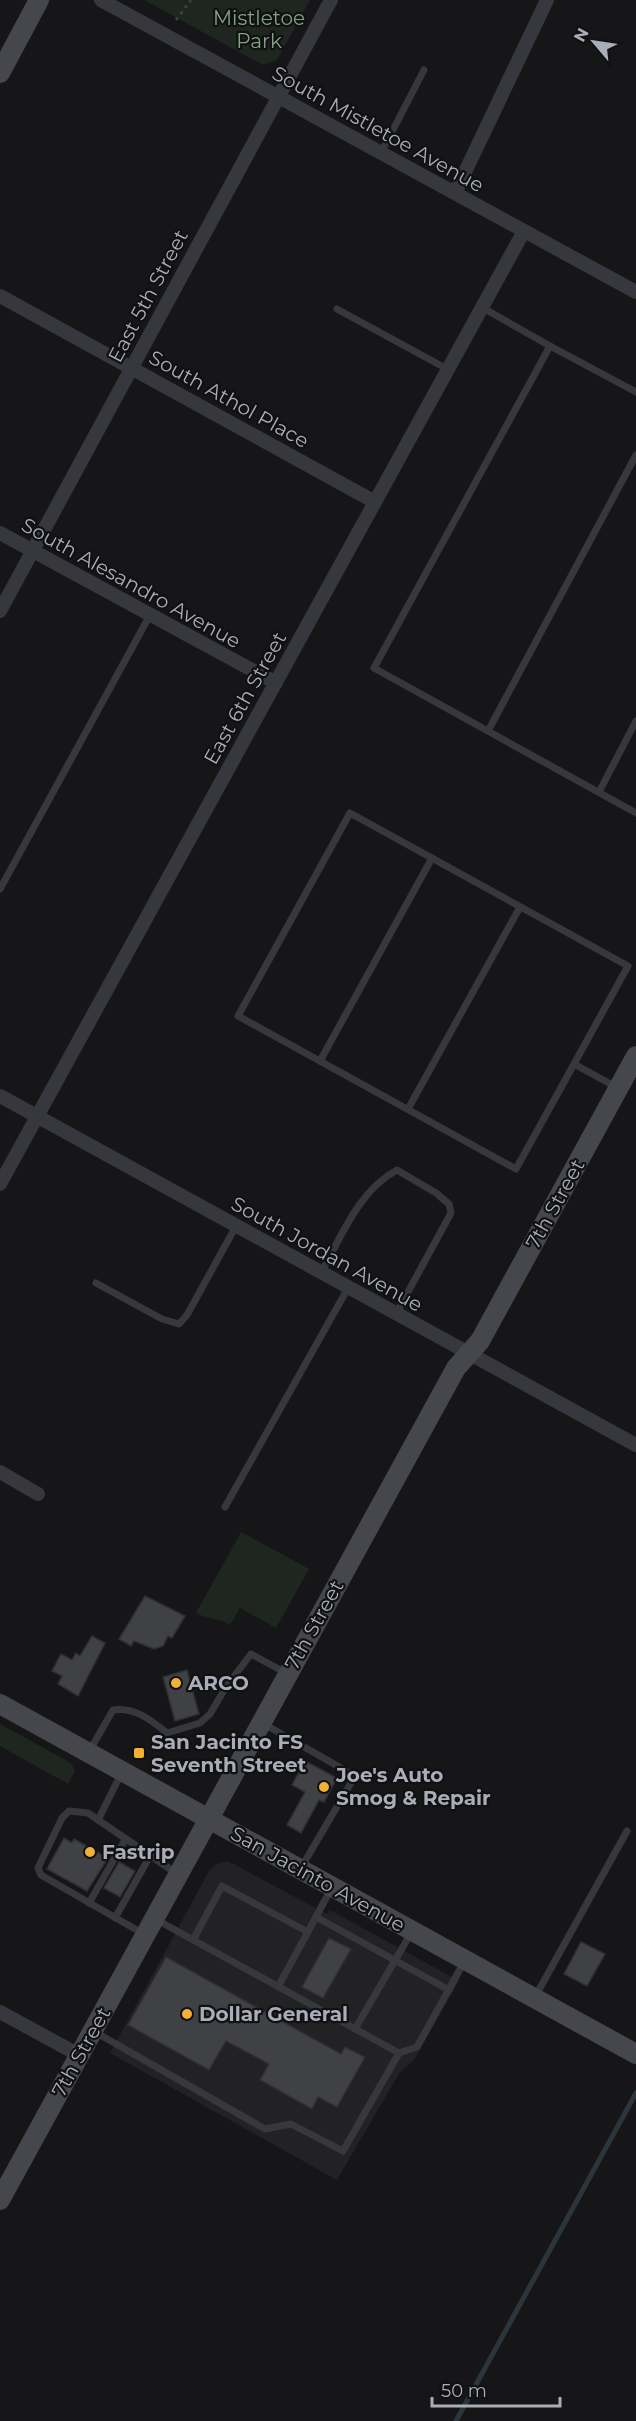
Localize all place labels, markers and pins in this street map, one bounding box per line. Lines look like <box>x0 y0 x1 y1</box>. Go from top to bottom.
place label: ARCO <box>187 1671 249 1695</box>
marker: ARCO <box>169 1676 183 1690</box>
place label: San Jacinto FS Seventh Street <box>151 1730 307 1777</box>
marker: San Jacinto FS Seventh Street <box>132 1746 146 1760</box>
place label: Joe's Auto Smog & Repair <box>335 1763 491 1810</box>
marker: Joe's Auto Smog & Repair <box>317 1780 331 1794</box>
place label: Fastrip <box>102 1840 175 1864</box>
marker: Fastrip <box>83 1845 97 1859</box>
place label: Dollar General <box>199 2002 348 2026</box>
marker: Dollar General <box>180 2007 194 2021</box>

